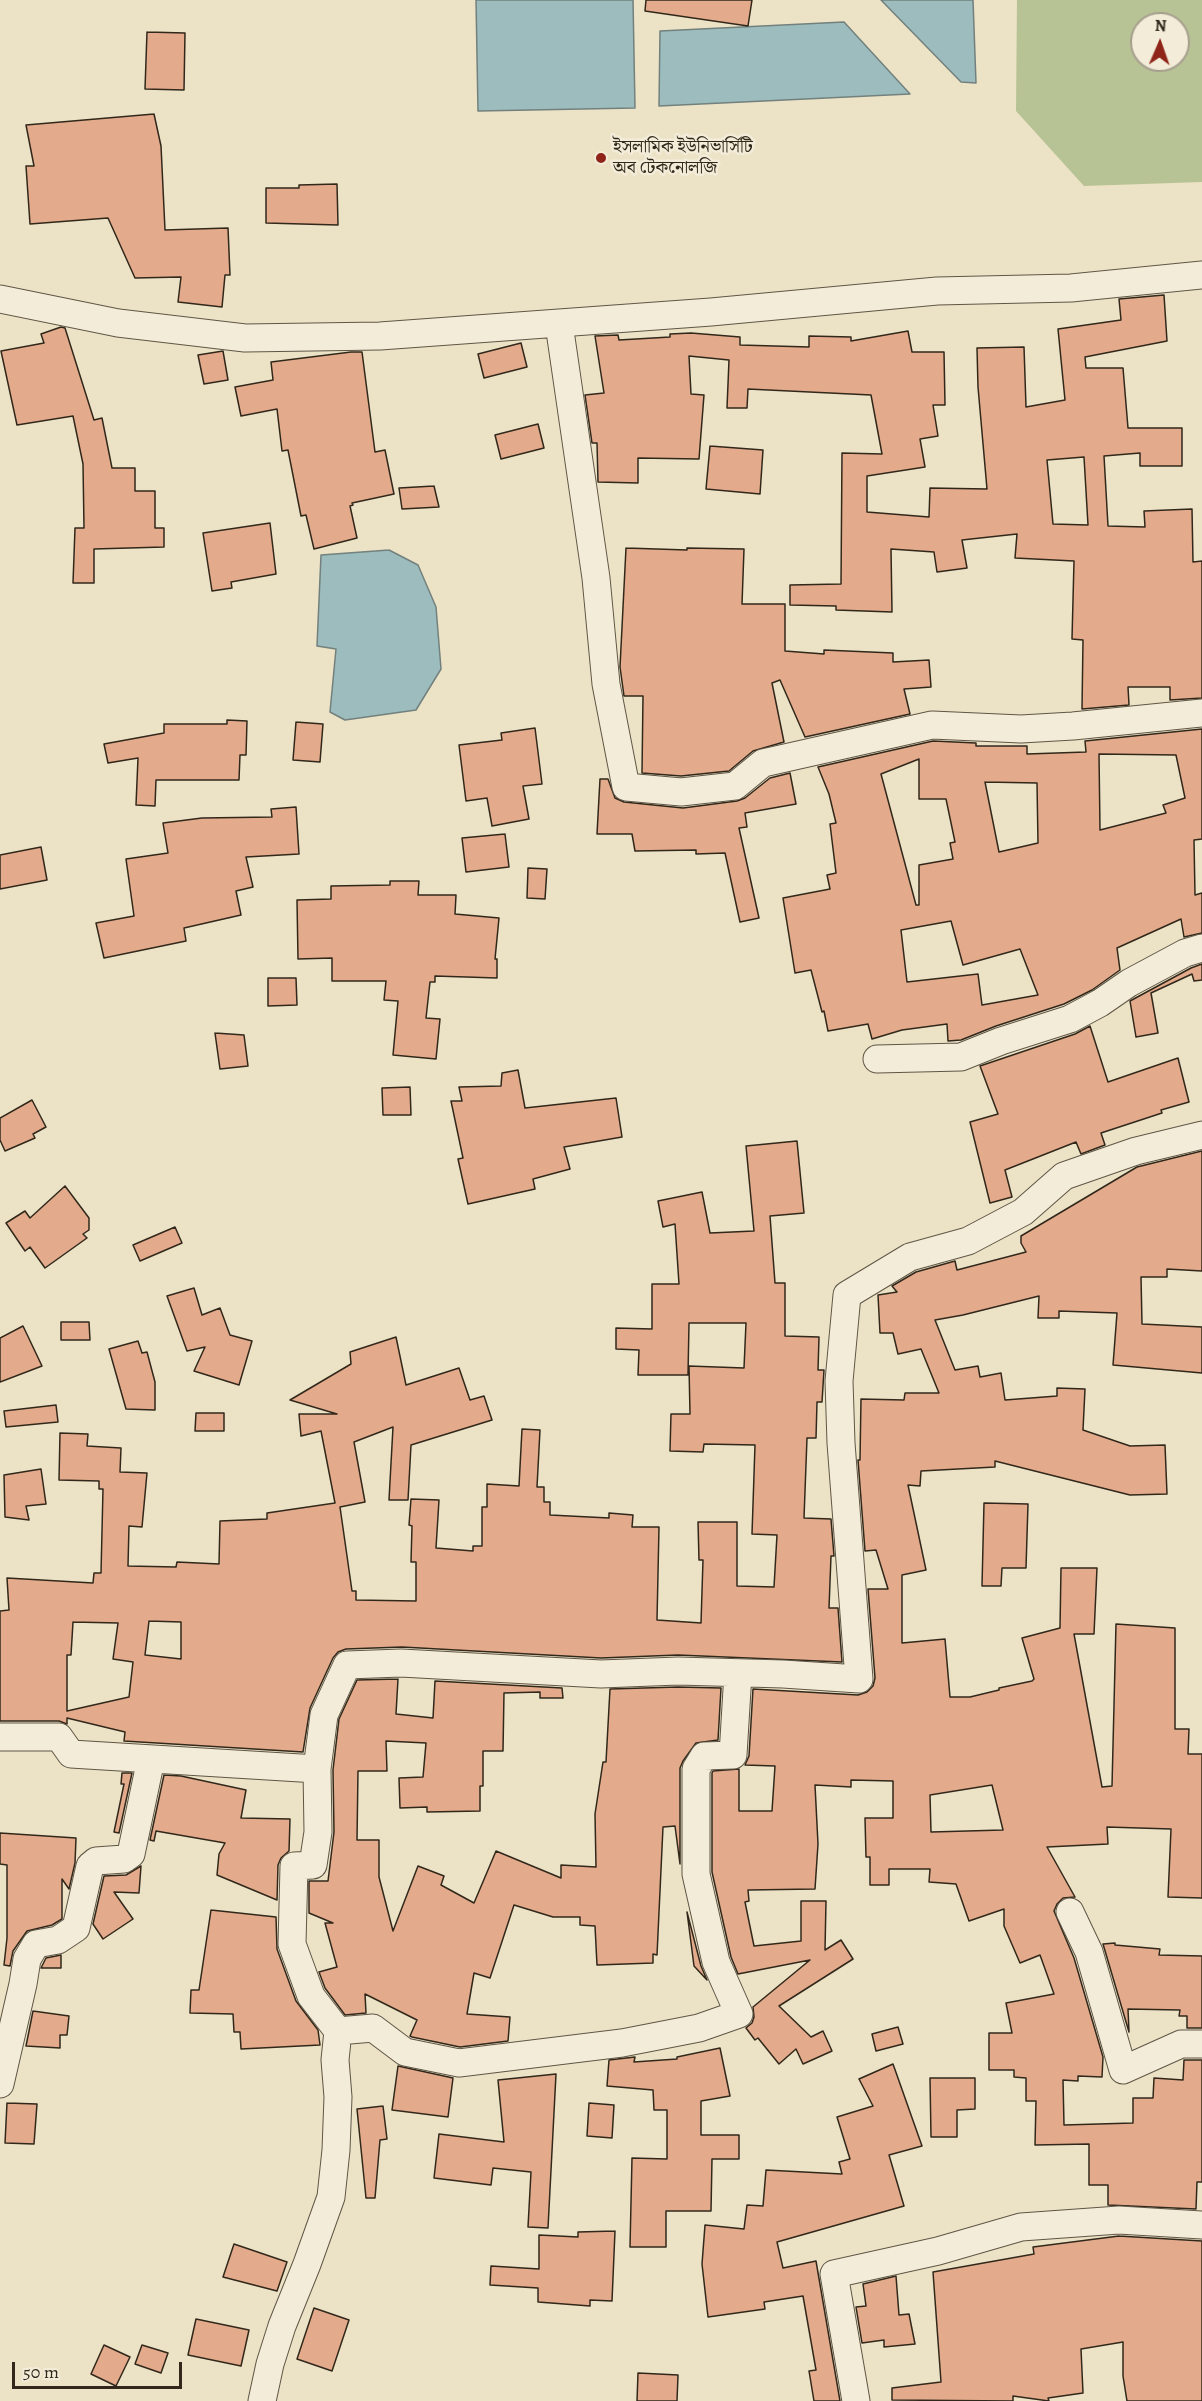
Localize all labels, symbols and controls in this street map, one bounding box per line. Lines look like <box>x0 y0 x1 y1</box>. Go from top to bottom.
north arrow <box>1130 12 1190 72</box>
text: N <box>1154 15 1167 37</box>
place label: ইসলামিক ইউনিভার্সিটি অব টেকনোলজি <box>613 137 753 180</box>
marker: ইসলামিক ইউনিভার্সিটি অব টেকনোলজি <box>594 151 608 165</box>
scale bar <box>15 2350 184 2388</box>
text: 50 m <box>23 2360 59 2384</box>

